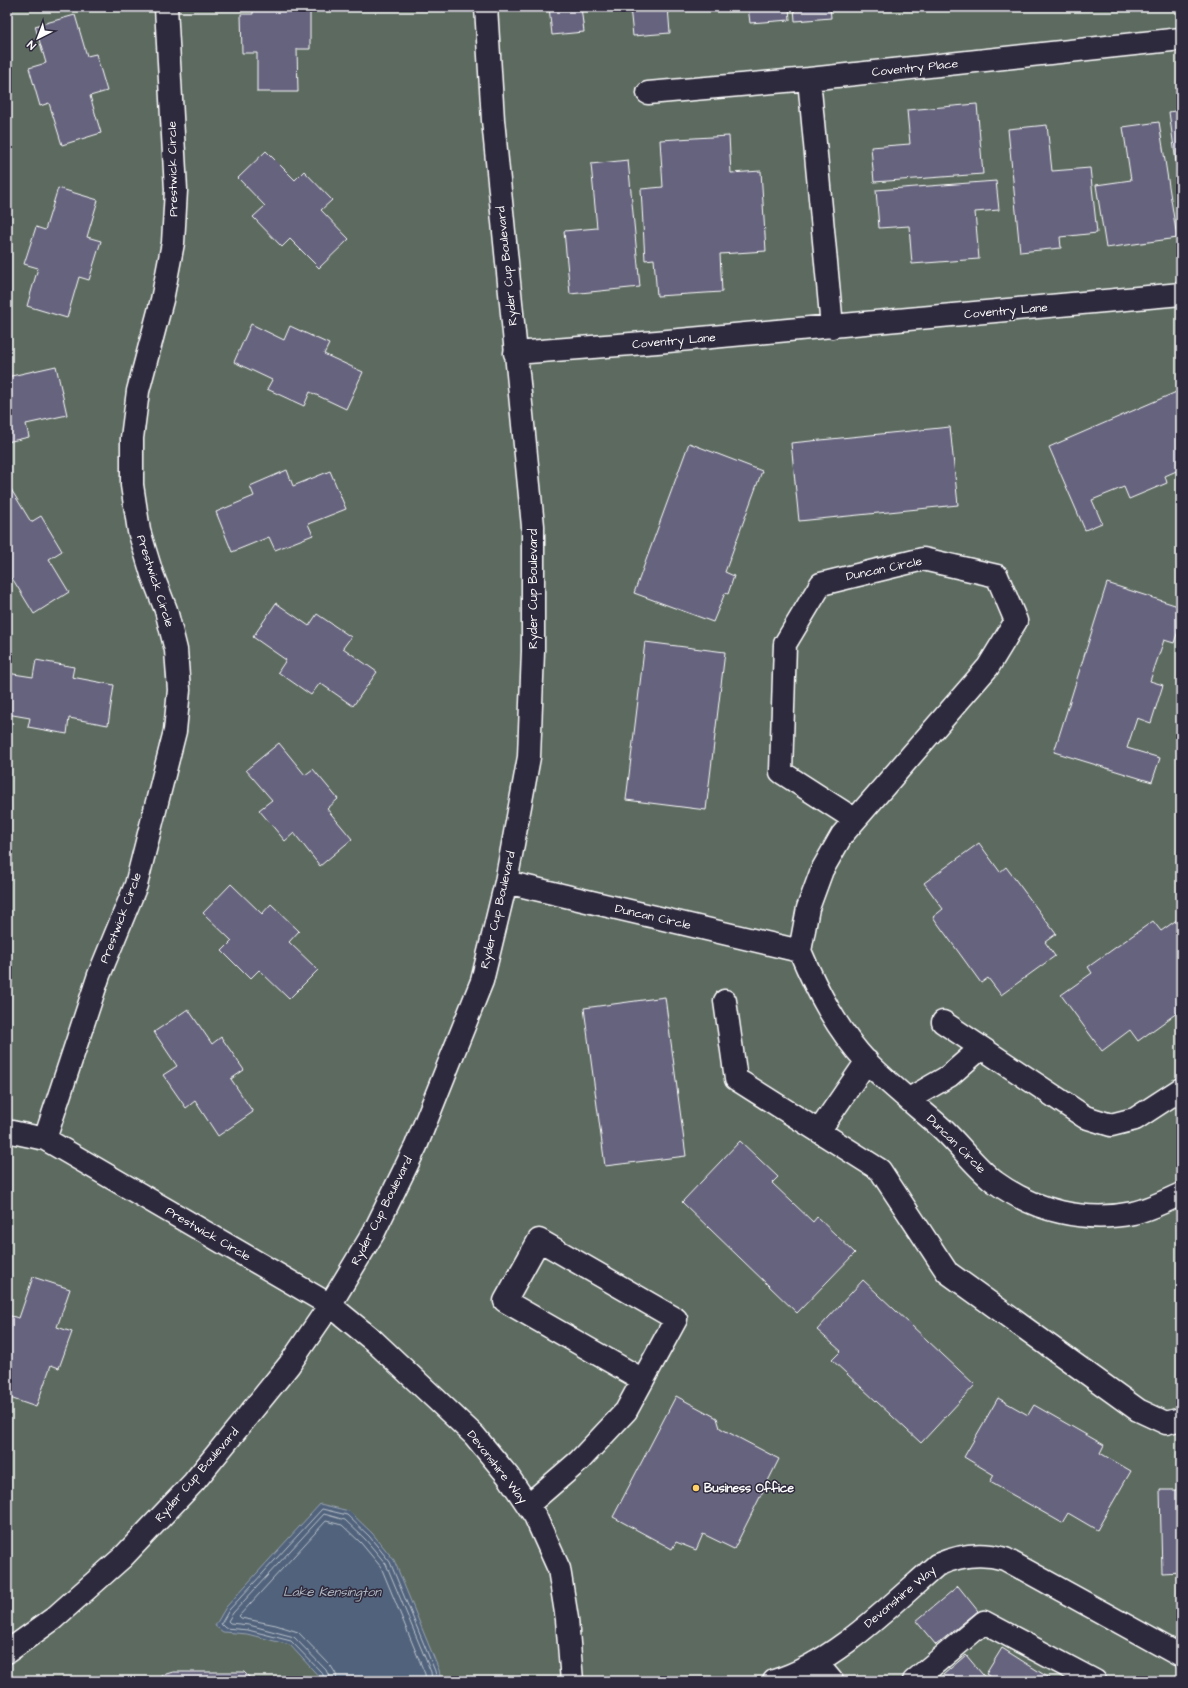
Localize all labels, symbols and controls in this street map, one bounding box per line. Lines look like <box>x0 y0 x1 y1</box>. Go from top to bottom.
north arrow <box>18 18 58 58</box>
text: N <box>24 37 39 53</box>
street label: Coventry Place <box>871 55 960 82</box>
street label: Prestwick Circle <box>164 120 182 217</box>
street label: Ryder Cup Boulevard <box>492 205 523 327</box>
street label: Coventry Lane <box>964 299 1049 324</box>
street label: Coventry Lane <box>632 329 717 354</box>
street label: Ryder Cup Boulevard <box>525 529 543 649</box>
street label: Prestwick Circle <box>132 533 178 630</box>
street label: Duncan Circle <box>844 553 924 585</box>
street label: Ryder Cup Boulevard <box>476 850 521 971</box>
street label: Prestwick Circle <box>96 870 146 966</box>
street label: Duncan Circle <box>613 900 693 934</box>
street label: Duncan Circle <box>923 1111 990 1178</box>
street label: Ryder Cup Boulevard <box>347 1154 418 1269</box>
street label: Prestwick Circle <box>162 1203 254 1266</box>
street label: Ryder Cup Boulevard <box>151 1424 244 1527</box>
street label: Devonshire Way <box>462 1427 531 1508</box>
place label: Business Office <box>704 1480 795 1497</box>
marker: Business Office <box>691 1483 701 1493</box>
street label: Devonshire Way <box>860 1562 940 1633</box>
water label: Lake Kensington <box>283 1583 383 1602</box>

